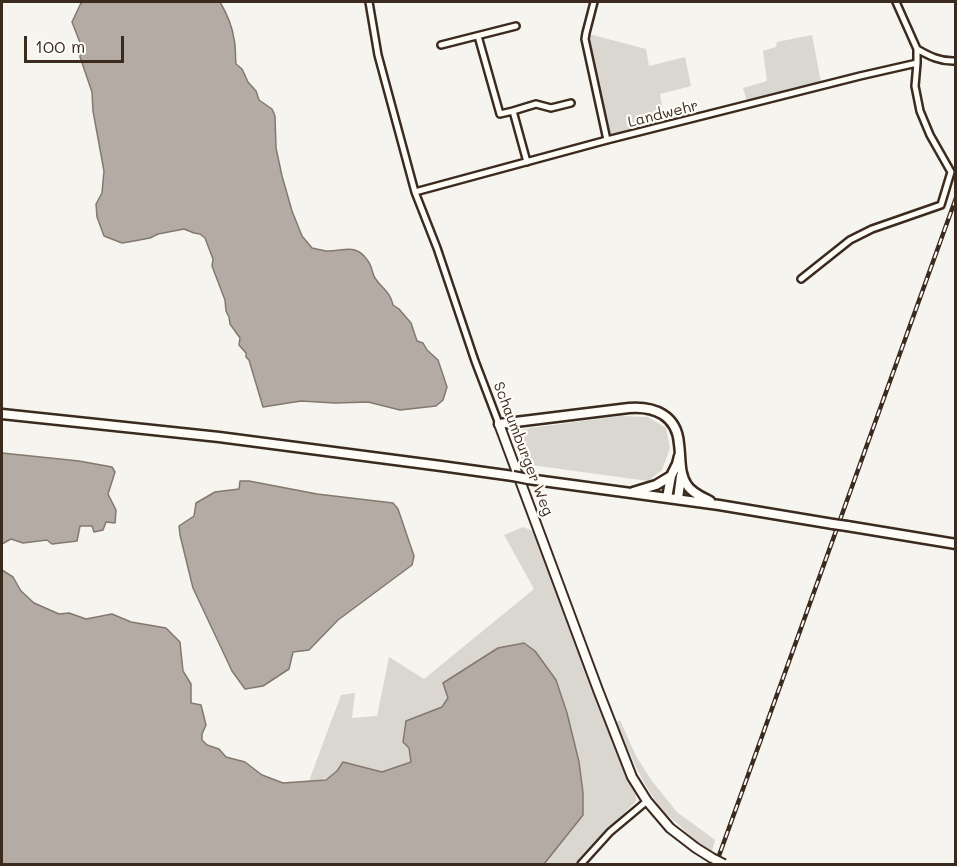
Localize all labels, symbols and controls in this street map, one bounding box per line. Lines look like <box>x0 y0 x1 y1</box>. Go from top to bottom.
scale bar <box>27 24 128 62</box>
text: 100 m <box>35 34 85 58</box>
street label: Landwehr <box>626 97 700 131</box>
street label: Schaumburger Weg <box>489 379 557 519</box>

